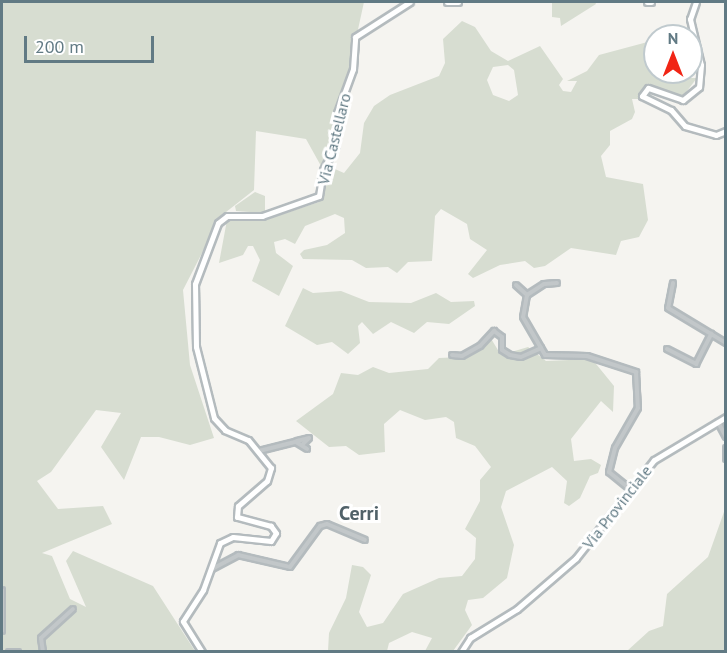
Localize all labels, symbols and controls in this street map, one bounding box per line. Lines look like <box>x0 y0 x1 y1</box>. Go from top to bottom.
scale bar <box>27 24 158 62</box>
north arrow <box>643 24 703 84</box>
text: N <box>668 28 678 48</box>
text: 200 m <box>35 35 84 58</box>
street label: Via Castellaro <box>313 91 355 187</box>
street label: Via Provinciale <box>578 461 656 553</box>
district label: Cerri <box>339 501 379 525</box>

